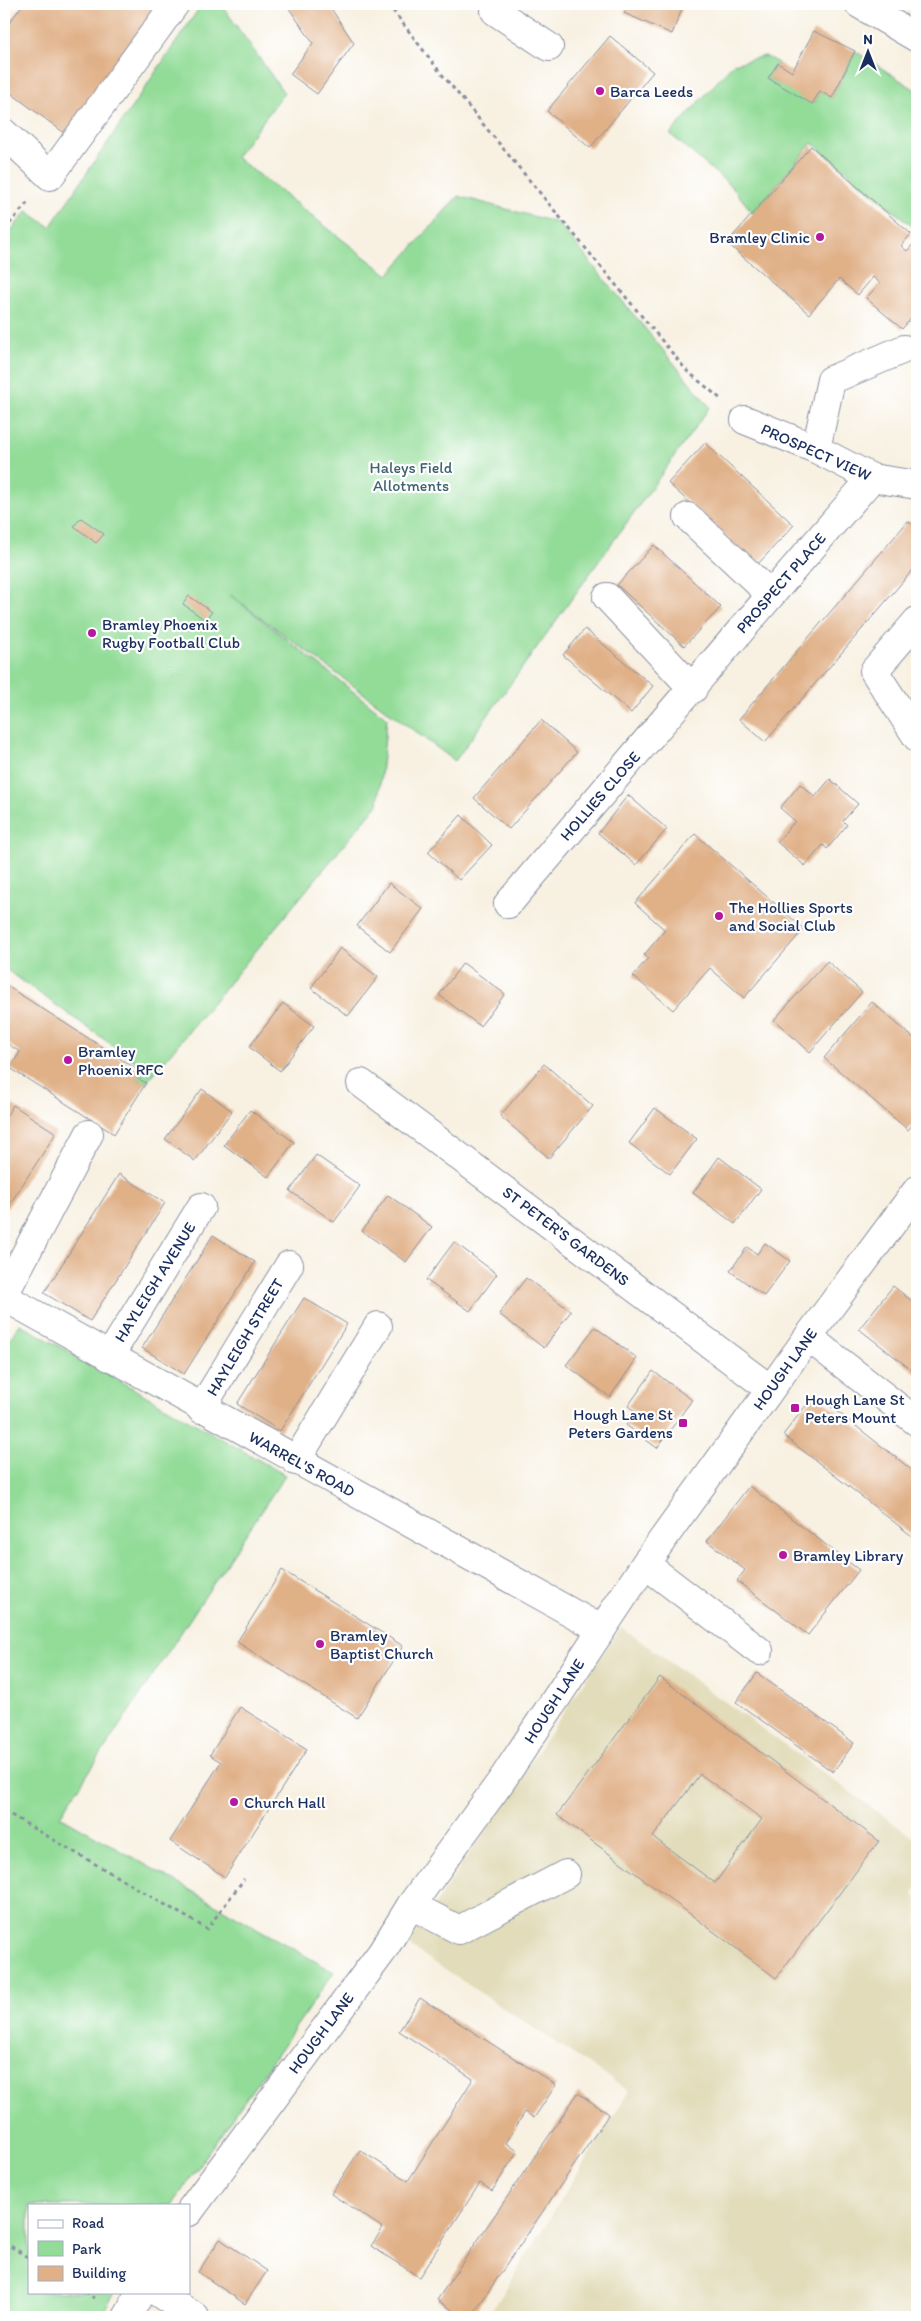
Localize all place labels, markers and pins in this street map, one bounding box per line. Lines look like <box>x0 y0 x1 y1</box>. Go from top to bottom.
place label: Barca Leeds <box>610 82 693 101</box>
marker: Barca Leeds <box>594 85 606 97</box>
place label: Bramley Clinic <box>709 228 810 247</box>
marker: Bramley Clinic <box>814 231 826 243</box>
place label: Bramley Phoenix Rugby Football Club <box>102 615 240 652</box>
marker: Bramley Phoenix Rugby Football Club <box>86 627 98 639</box>
place label: The Hollies Sports and Social Club <box>729 898 853 935</box>
marker: The Hollies Sports and Social Club <box>713 910 725 922</box>
place label: Bramley Phoenix RFC <box>78 1042 164 1079</box>
marker: Bramley Phoenix RFC <box>62 1054 74 1066</box>
place label: Hough Lane St Peters Mount <box>805 1390 905 1427</box>
marker: Hough Lane St Peters Mount <box>789 1402 801 1414</box>
place label: Hough Lane St Peters Gardens <box>568 1405 673 1442</box>
marker: Hough Lane St Peters Gardens <box>677 1417 689 1429</box>
place label: Bramley Library <box>793 1546 904 1565</box>
marker: Bramley Library <box>777 1549 789 1561</box>
place label: Bramley Baptist Church <box>330 1626 433 1663</box>
marker: Bramley Baptist Church <box>314 1638 326 1650</box>
place label: Church Hall <box>244 1793 326 1812</box>
marker: Church Hall <box>228 1796 240 1808</box>

